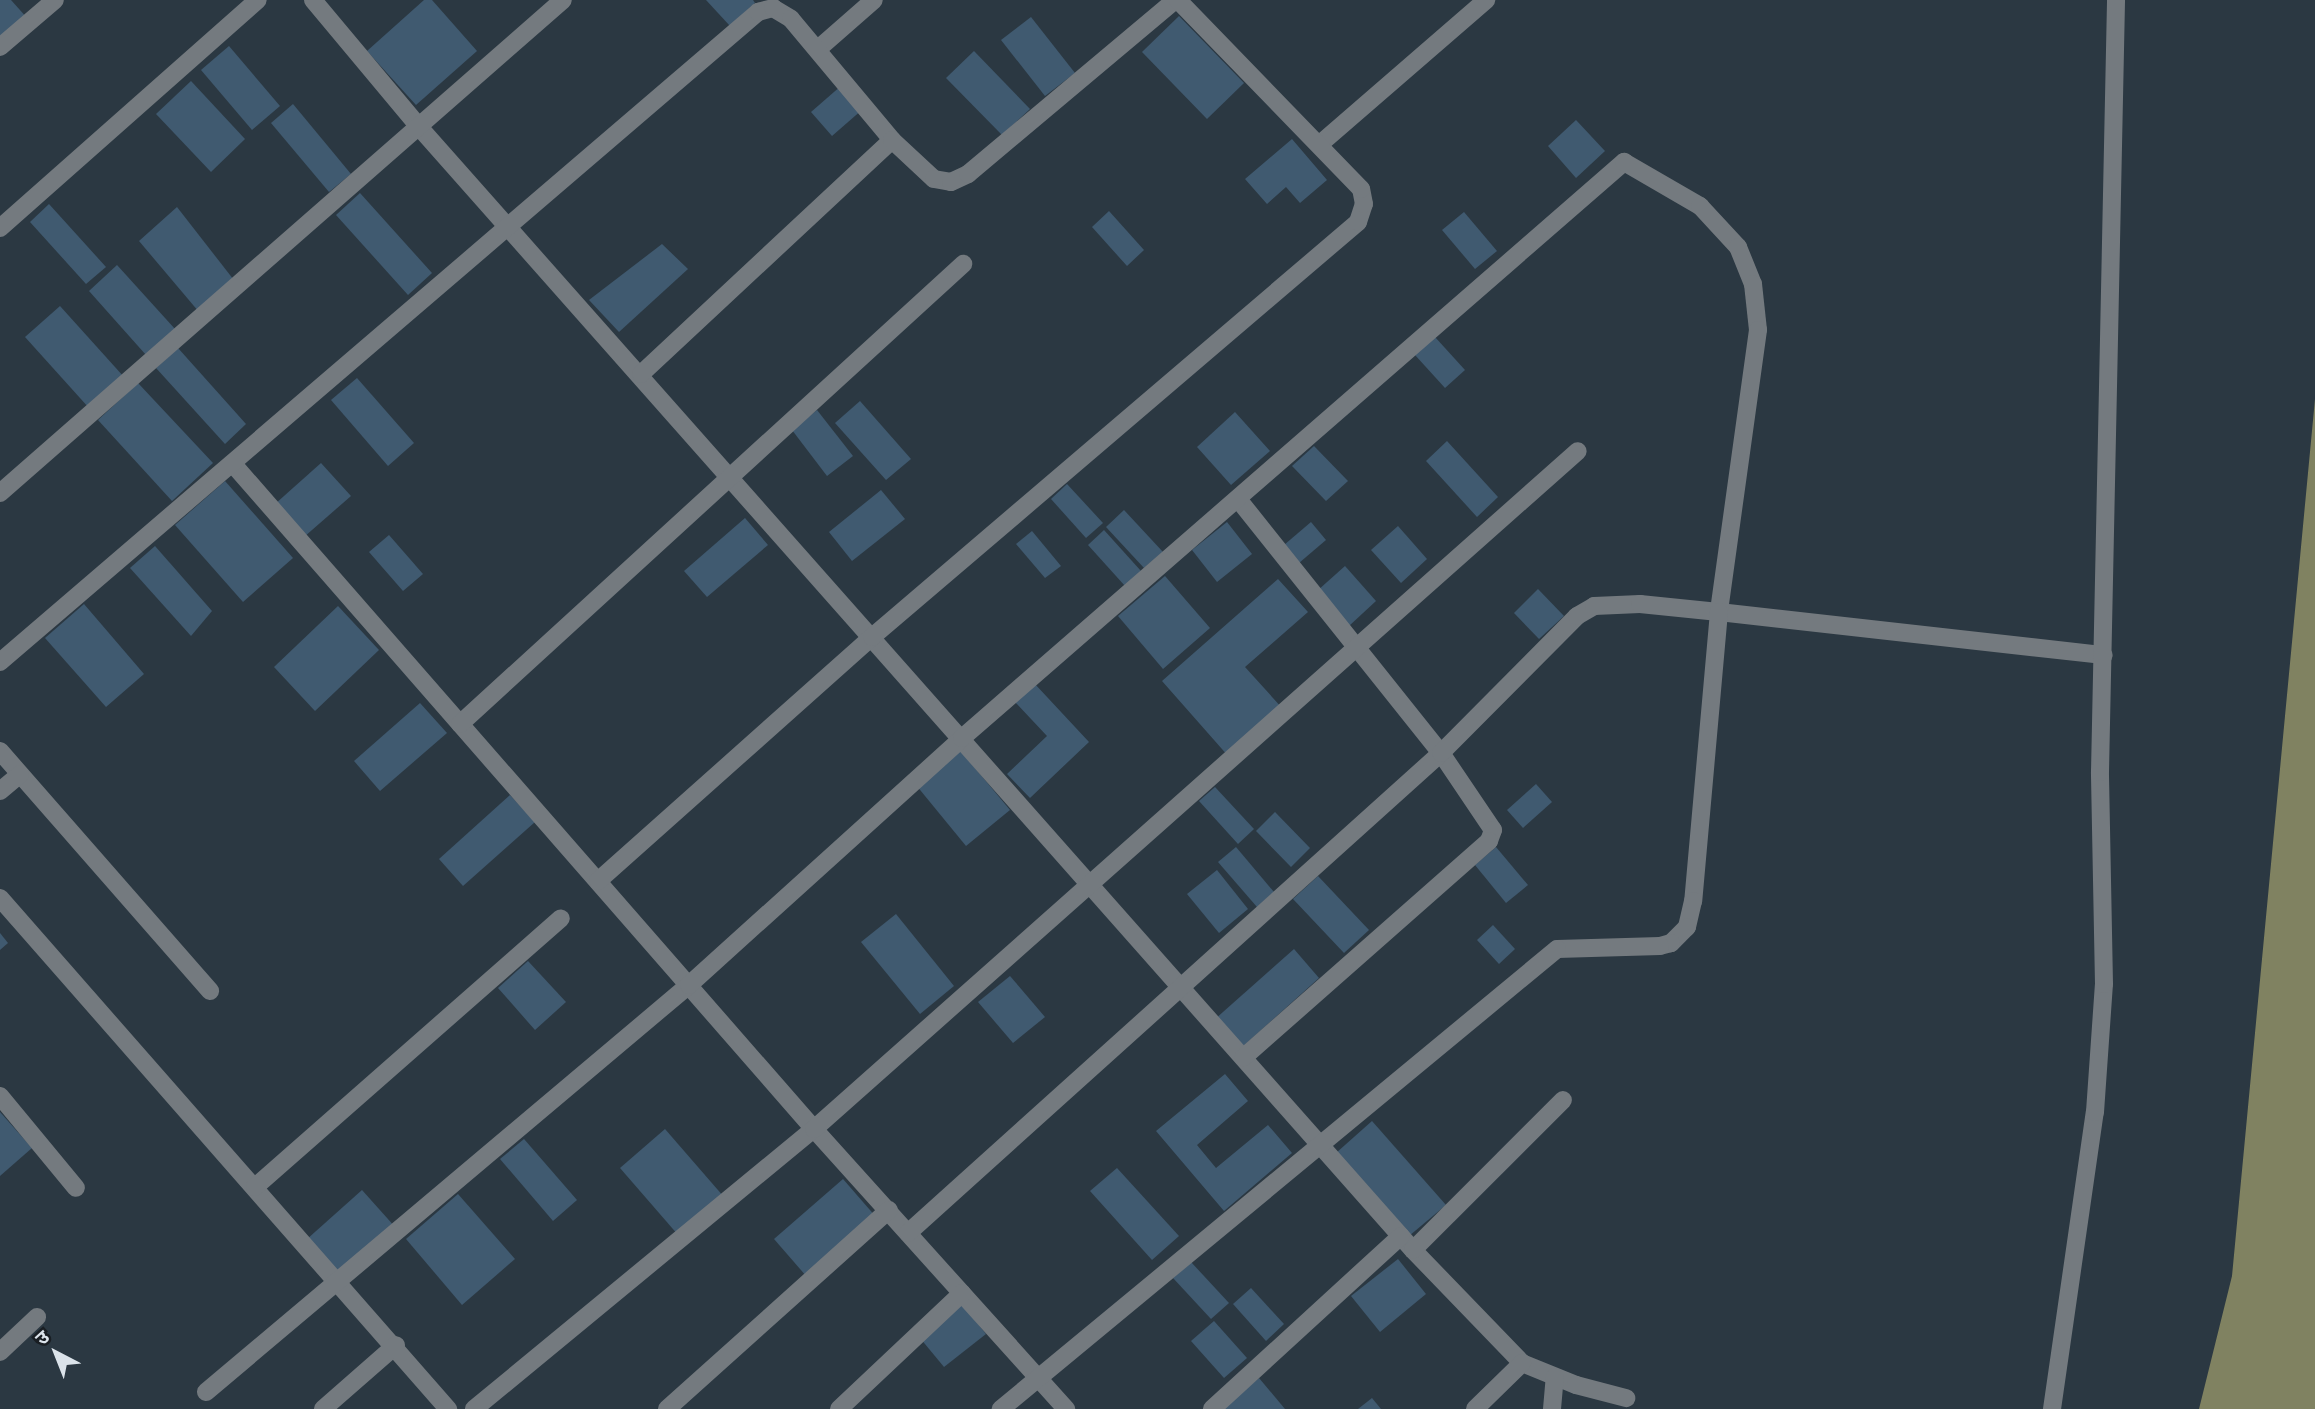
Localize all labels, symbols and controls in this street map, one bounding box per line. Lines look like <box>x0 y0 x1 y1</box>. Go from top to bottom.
north arrow <box>21 1318 91 1388</box>
text: उ <box>29 1324 55 1351</box>

